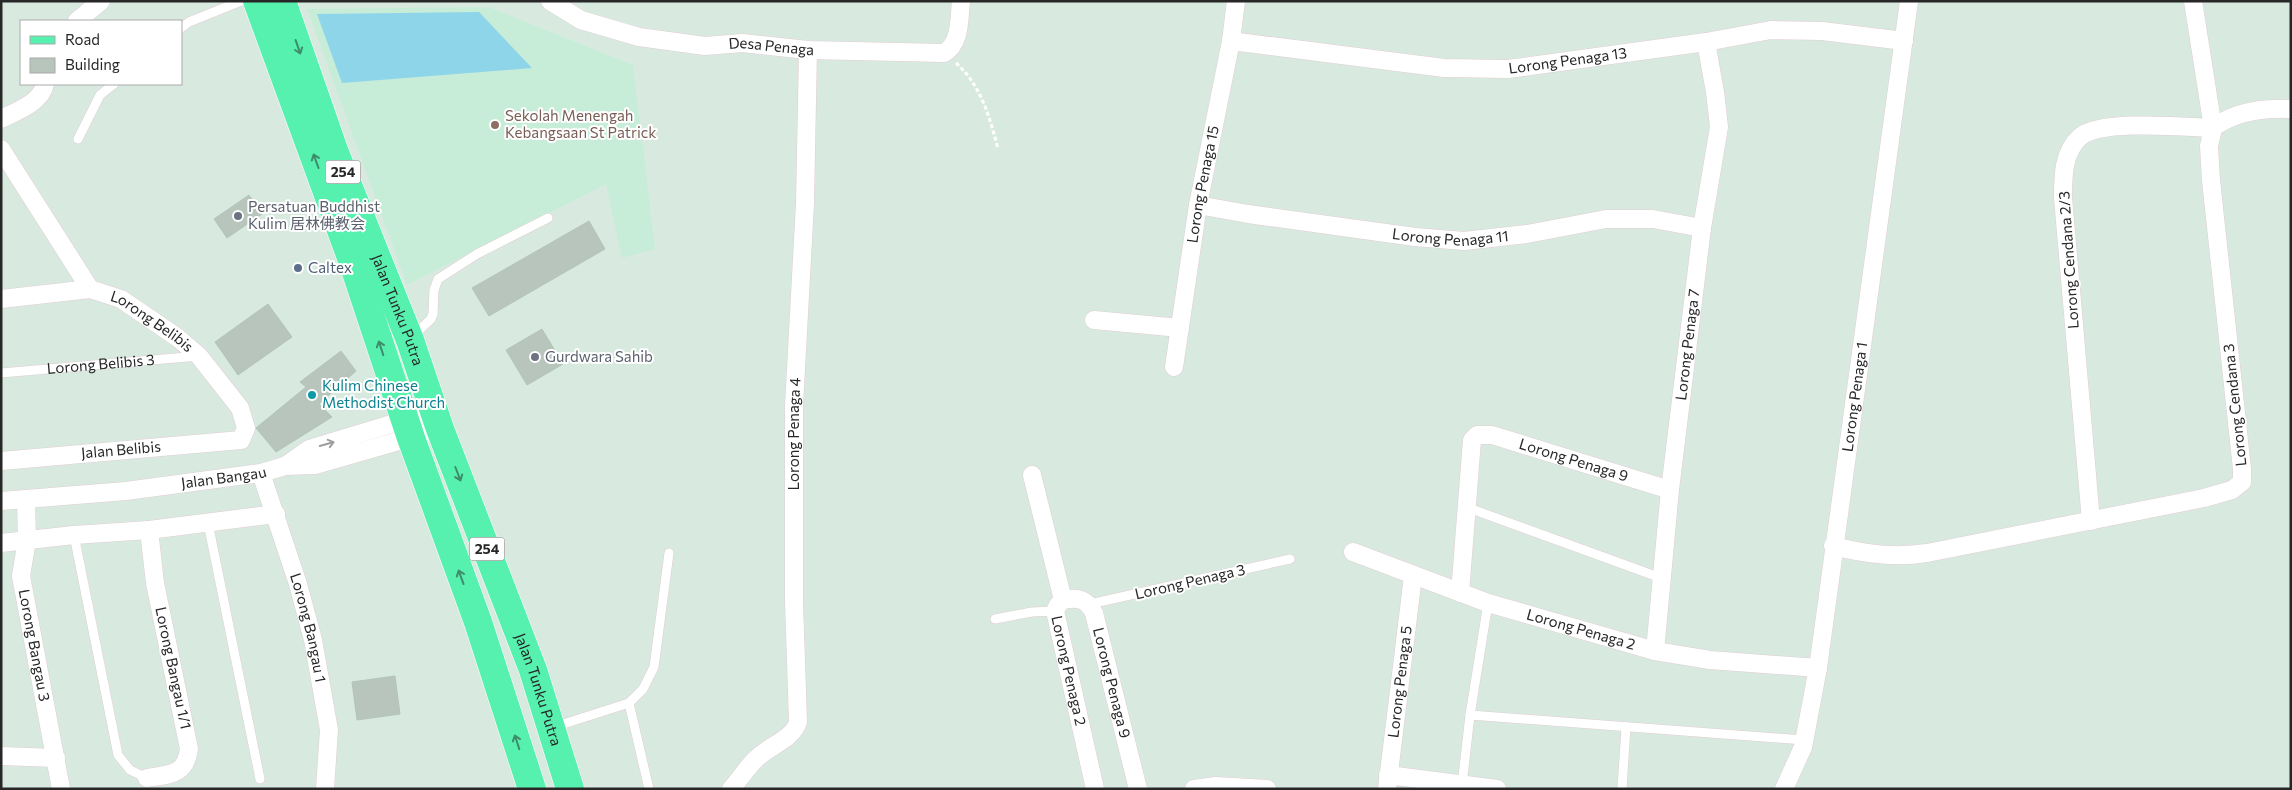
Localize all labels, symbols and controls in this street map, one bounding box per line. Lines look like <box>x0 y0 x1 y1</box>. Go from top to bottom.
legend <box>20 20 182 85</box>
text: Road <box>65 30 100 48</box>
street label: Desa Penaga <box>728 33 814 58</box>
one-way arrow <box>294 39 303 54</box>
street label: Lorong Penaga 13 <box>1507 43 1628 77</box>
text: Building <box>65 55 120 73</box>
place label: Sekolah Menengah Kebangsaan St Patrick <box>505 106 656 141</box>
marker: Sekolah Menengah Kebangsaan St Patrick <box>489 119 501 131</box>
street label: Lorong Penaga 15 <box>1182 124 1222 244</box>
one-way arrow <box>311 154 320 170</box>
road number: 254 <box>326 160 360 183</box>
street label: Lorong Cendana 2/3 <box>2054 191 2082 330</box>
place label: Persatuan Buddhist Kulim 居林佛教会 <box>248 197 380 232</box>
marker: Persatuan Buddhist Kulim 居林佛教会 <box>232 210 244 222</box>
street label: Lorong Penaga 11 <box>1391 224 1510 249</box>
street label: Jalan Tunku Putra <box>369 251 428 368</box>
place label: Caltex <box>308 258 352 276</box>
marker: Caltex <box>292 262 304 274</box>
street label: Lorong Belibis <box>109 286 198 355</box>
street label: Lorong Penaga 7 <box>1671 288 1702 401</box>
one-way arrow <box>376 340 385 356</box>
street label: Lorong Penaga 1 <box>1838 341 1870 453</box>
street label: Lorong Cendana 3 <box>2219 343 2249 467</box>
place label: Gurdwara Sahib <box>545 347 653 365</box>
street label: Lorong Belibis 3 <box>46 350 155 377</box>
marker: Gurdwara Sahib <box>529 351 541 363</box>
place label: Kulim Chinese Methodist Church <box>322 376 445 411</box>
street label: Lorong Penaga 4 <box>784 377 804 491</box>
marker: Kulim Chinese Methodist Church <box>306 389 318 401</box>
street label: Lorong Penaga 9 <box>1517 434 1631 485</box>
street label: Jalan Belibis <box>80 437 162 461</box>
one-way arrow <box>319 438 335 448</box>
street label: Jalan Bangau <box>180 462 268 492</box>
one-way arrow <box>454 466 463 481</box>
road number: 254 <box>470 538 504 560</box>
street label: Lorong Penaga 3 <box>1133 560 1247 602</box>
one-way arrow <box>456 569 465 585</box>
street label: Lorong Bangau 1 <box>287 571 330 684</box>
street label: Lorong Bangau 3 <box>16 588 54 703</box>
street label: Lorong Bangau 1/1 <box>152 605 196 731</box>
street label: Lorong Penaga 2 <box>1525 605 1638 653</box>
street label: Lorong Penaga 2 <box>1048 614 1091 727</box>
street label: Lorong Penaga 9 <box>1090 625 1135 740</box>
street label: Lorong Penaga 5 <box>1383 625 1415 739</box>
street label: Jalan Tunku Putra <box>512 630 566 748</box>
one-way arrow <box>512 735 522 751</box>

